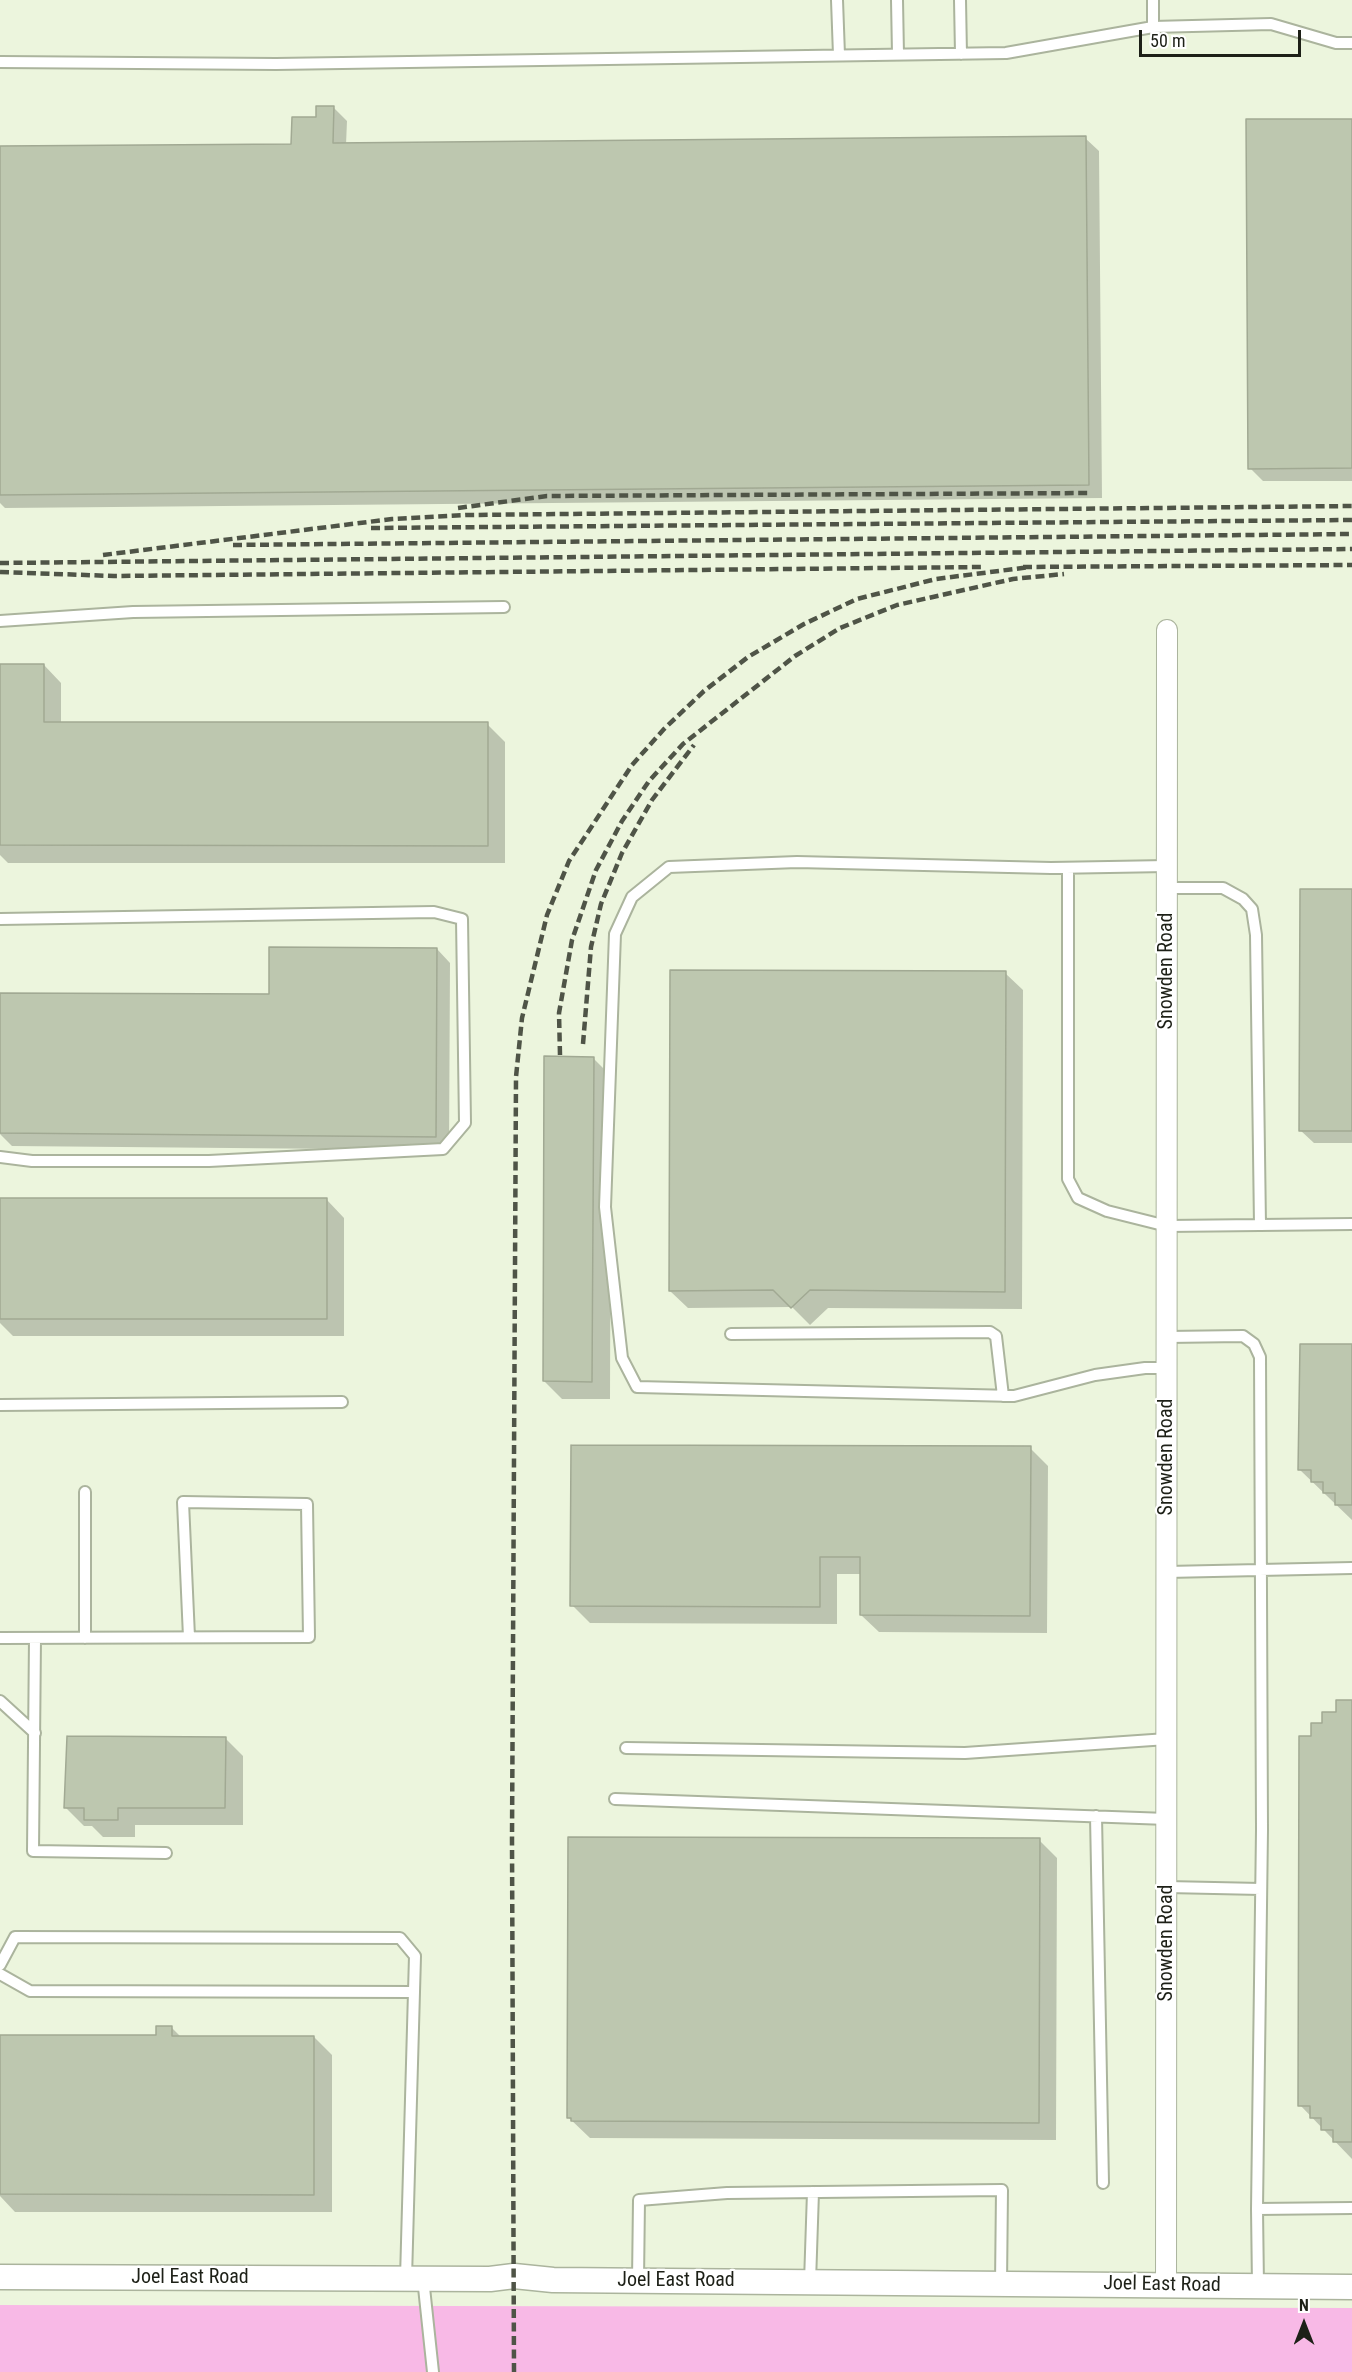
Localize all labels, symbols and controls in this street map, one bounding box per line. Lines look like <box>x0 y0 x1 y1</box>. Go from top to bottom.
scale bar <box>1142 18 1304 56</box>
text: 50 m <box>1150 30 1185 51</box>
street label: Snowden Road <box>1155 913 1179 1029</box>
street label: Snowden Road <box>1155 1399 1179 1515</box>
street label: Snowden Road <box>1155 1885 1179 2001</box>
street label: Joel East Road <box>131 2266 249 2290</box>
street label: Joel East Road <box>617 2269 735 2293</box>
street label: Joel East Road <box>1103 2272 1221 2298</box>
north arrow <box>1274 2294 1334 2354</box>
text: N <box>1299 2296 1309 2315</box>

